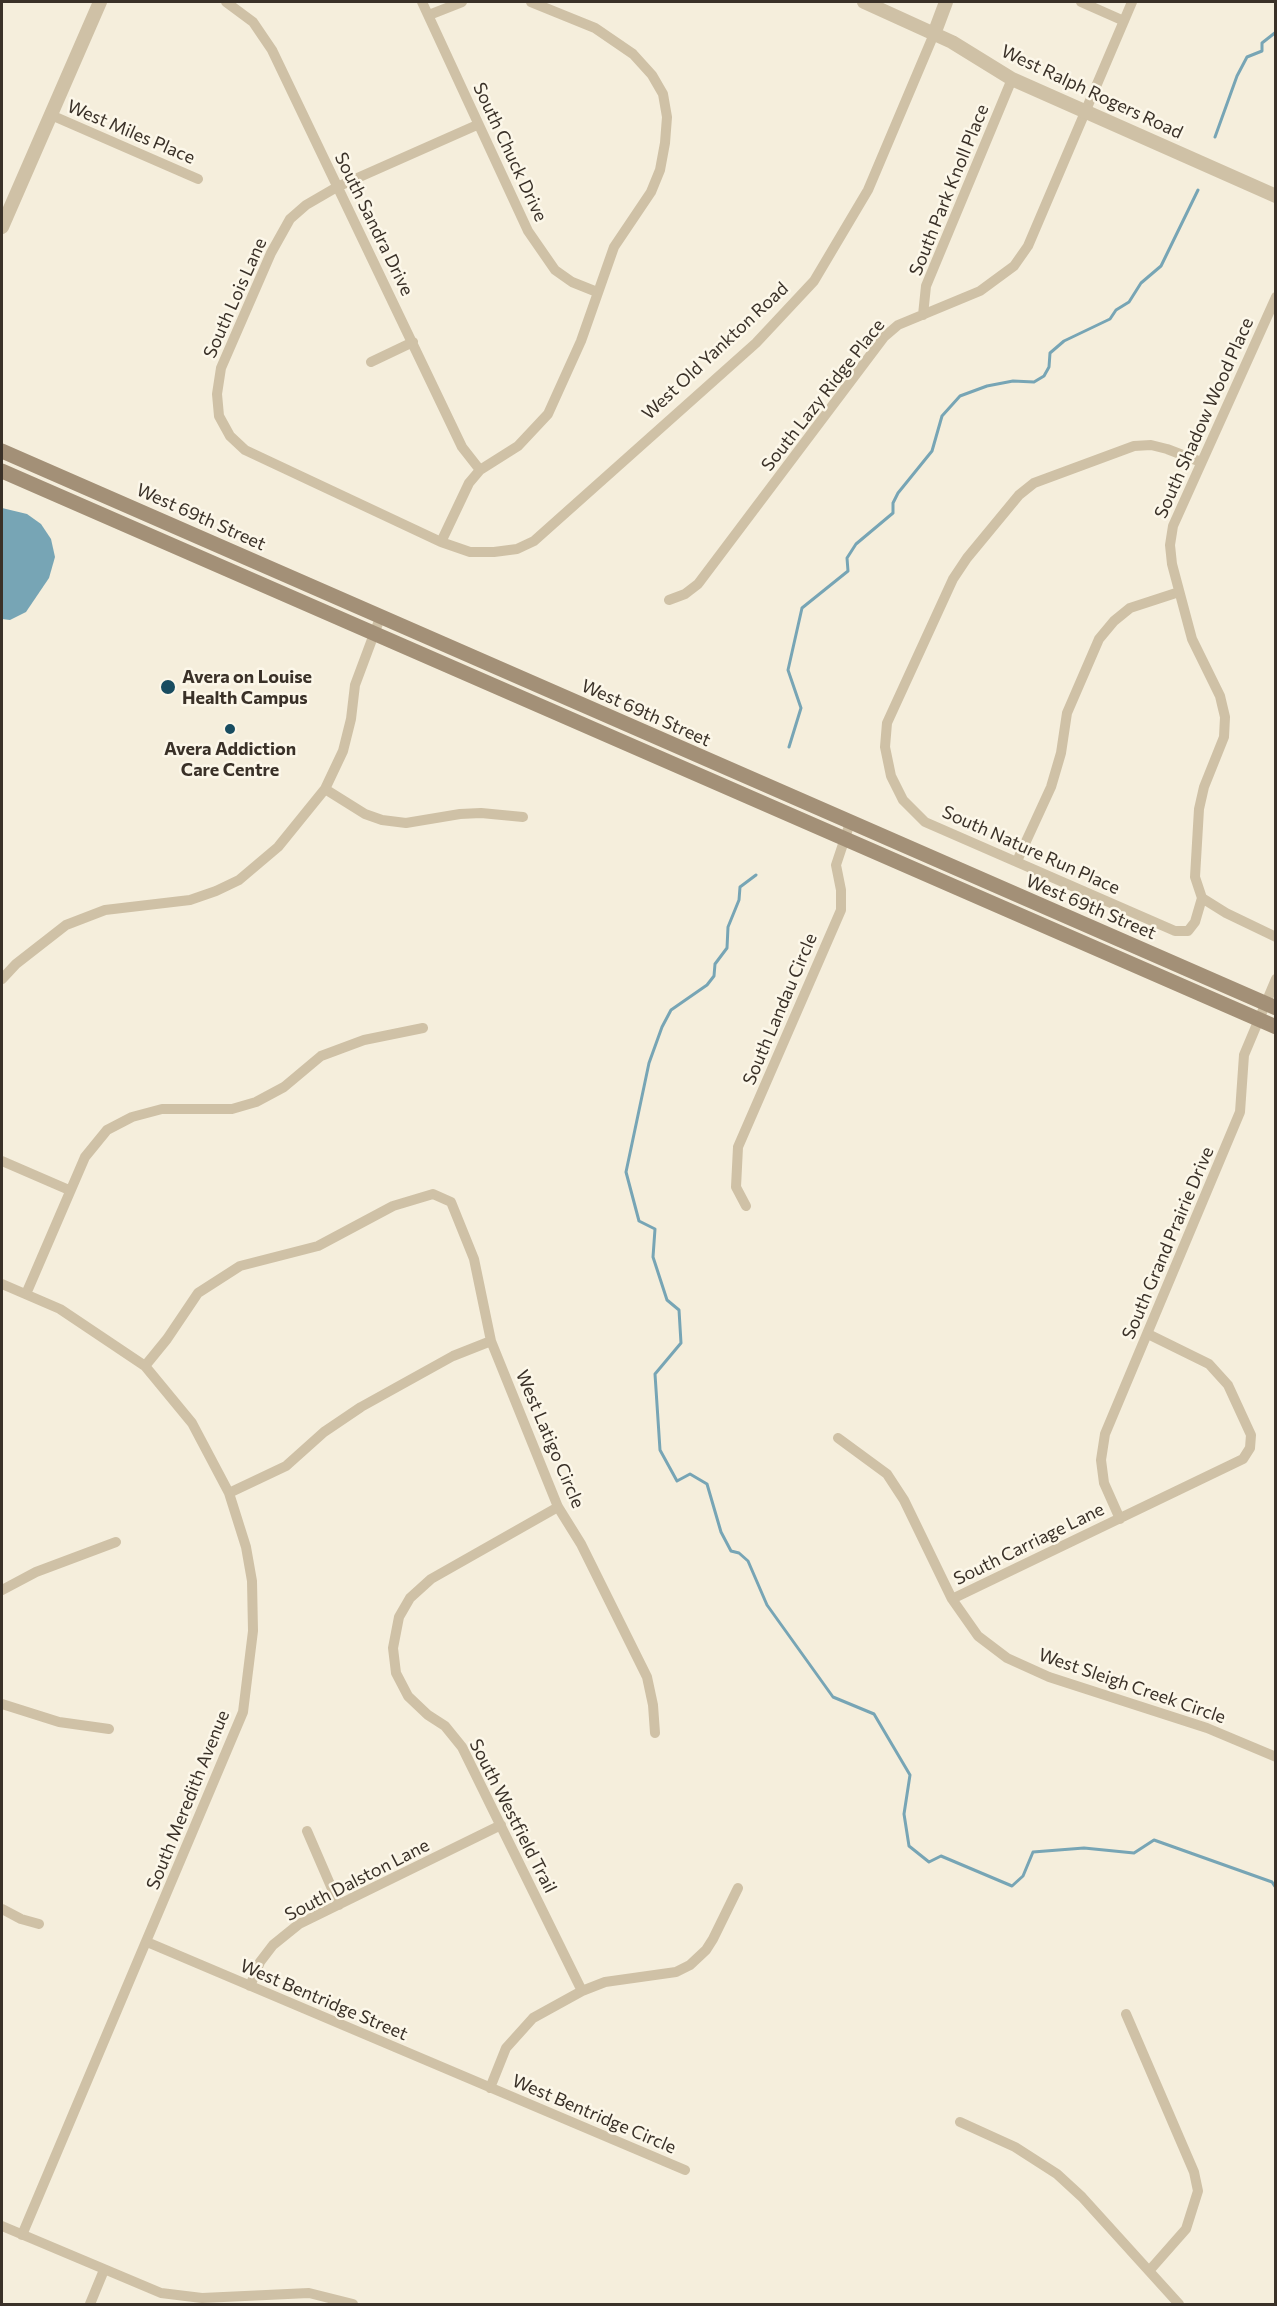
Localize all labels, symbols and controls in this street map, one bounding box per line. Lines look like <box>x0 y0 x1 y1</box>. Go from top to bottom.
street label: West Ralph Rogers Road <box>998 40 1186 144</box>
street label: South Chuck Drive <box>468 79 552 225</box>
street label: West Miles Place <box>64 95 198 169</box>
street label: South Park Knoll Place <box>905 101 993 279</box>
street label: South Sandra Drive <box>330 149 418 299</box>
street label: South Lois Lane <box>199 235 271 361</box>
street label: West Old Yankton Road <box>637 278 793 424</box>
street label: South Shadow Wood Place <box>1150 314 1258 522</box>
street label: South Lazy Ridge Place <box>757 315 889 475</box>
street label: West 69th Street <box>133 479 269 555</box>
place label: Avera on Louise Health Campus <box>182 666 312 708</box>
street label: West 69th Street <box>578 675 714 751</box>
marker: Avera on Louise Health Campus <box>159 678 177 696</box>
marker: Avera Addiction Care Centre <box>223 722 237 736</box>
place label: Avera Addiction Care Centre <box>164 738 296 780</box>
street label: South Nature Run Place <box>939 801 1123 899</box>
street label: West 69th Street <box>1023 870 1159 944</box>
street label: South Landau Circle <box>738 930 822 1088</box>
street label: South Grand Prairie Drive <box>1118 1144 1218 1342</box>
street label: West Latigo Circle <box>511 1367 589 1511</box>
street label: South Carriage Lane <box>950 1498 1108 1590</box>
street label: West Sleigh Creek Circle <box>1036 1644 1228 1728</box>
street label: South Meredith Avenue <box>142 1707 234 1893</box>
street label: South Westfield Trail <box>465 1735 561 1897</box>
street label: South Dalston Lane <box>281 1834 433 1926</box>
street label: West Bentridge Street <box>237 1955 411 2045</box>
street label: West Bentridge Circle <box>509 2070 679 2158</box>

